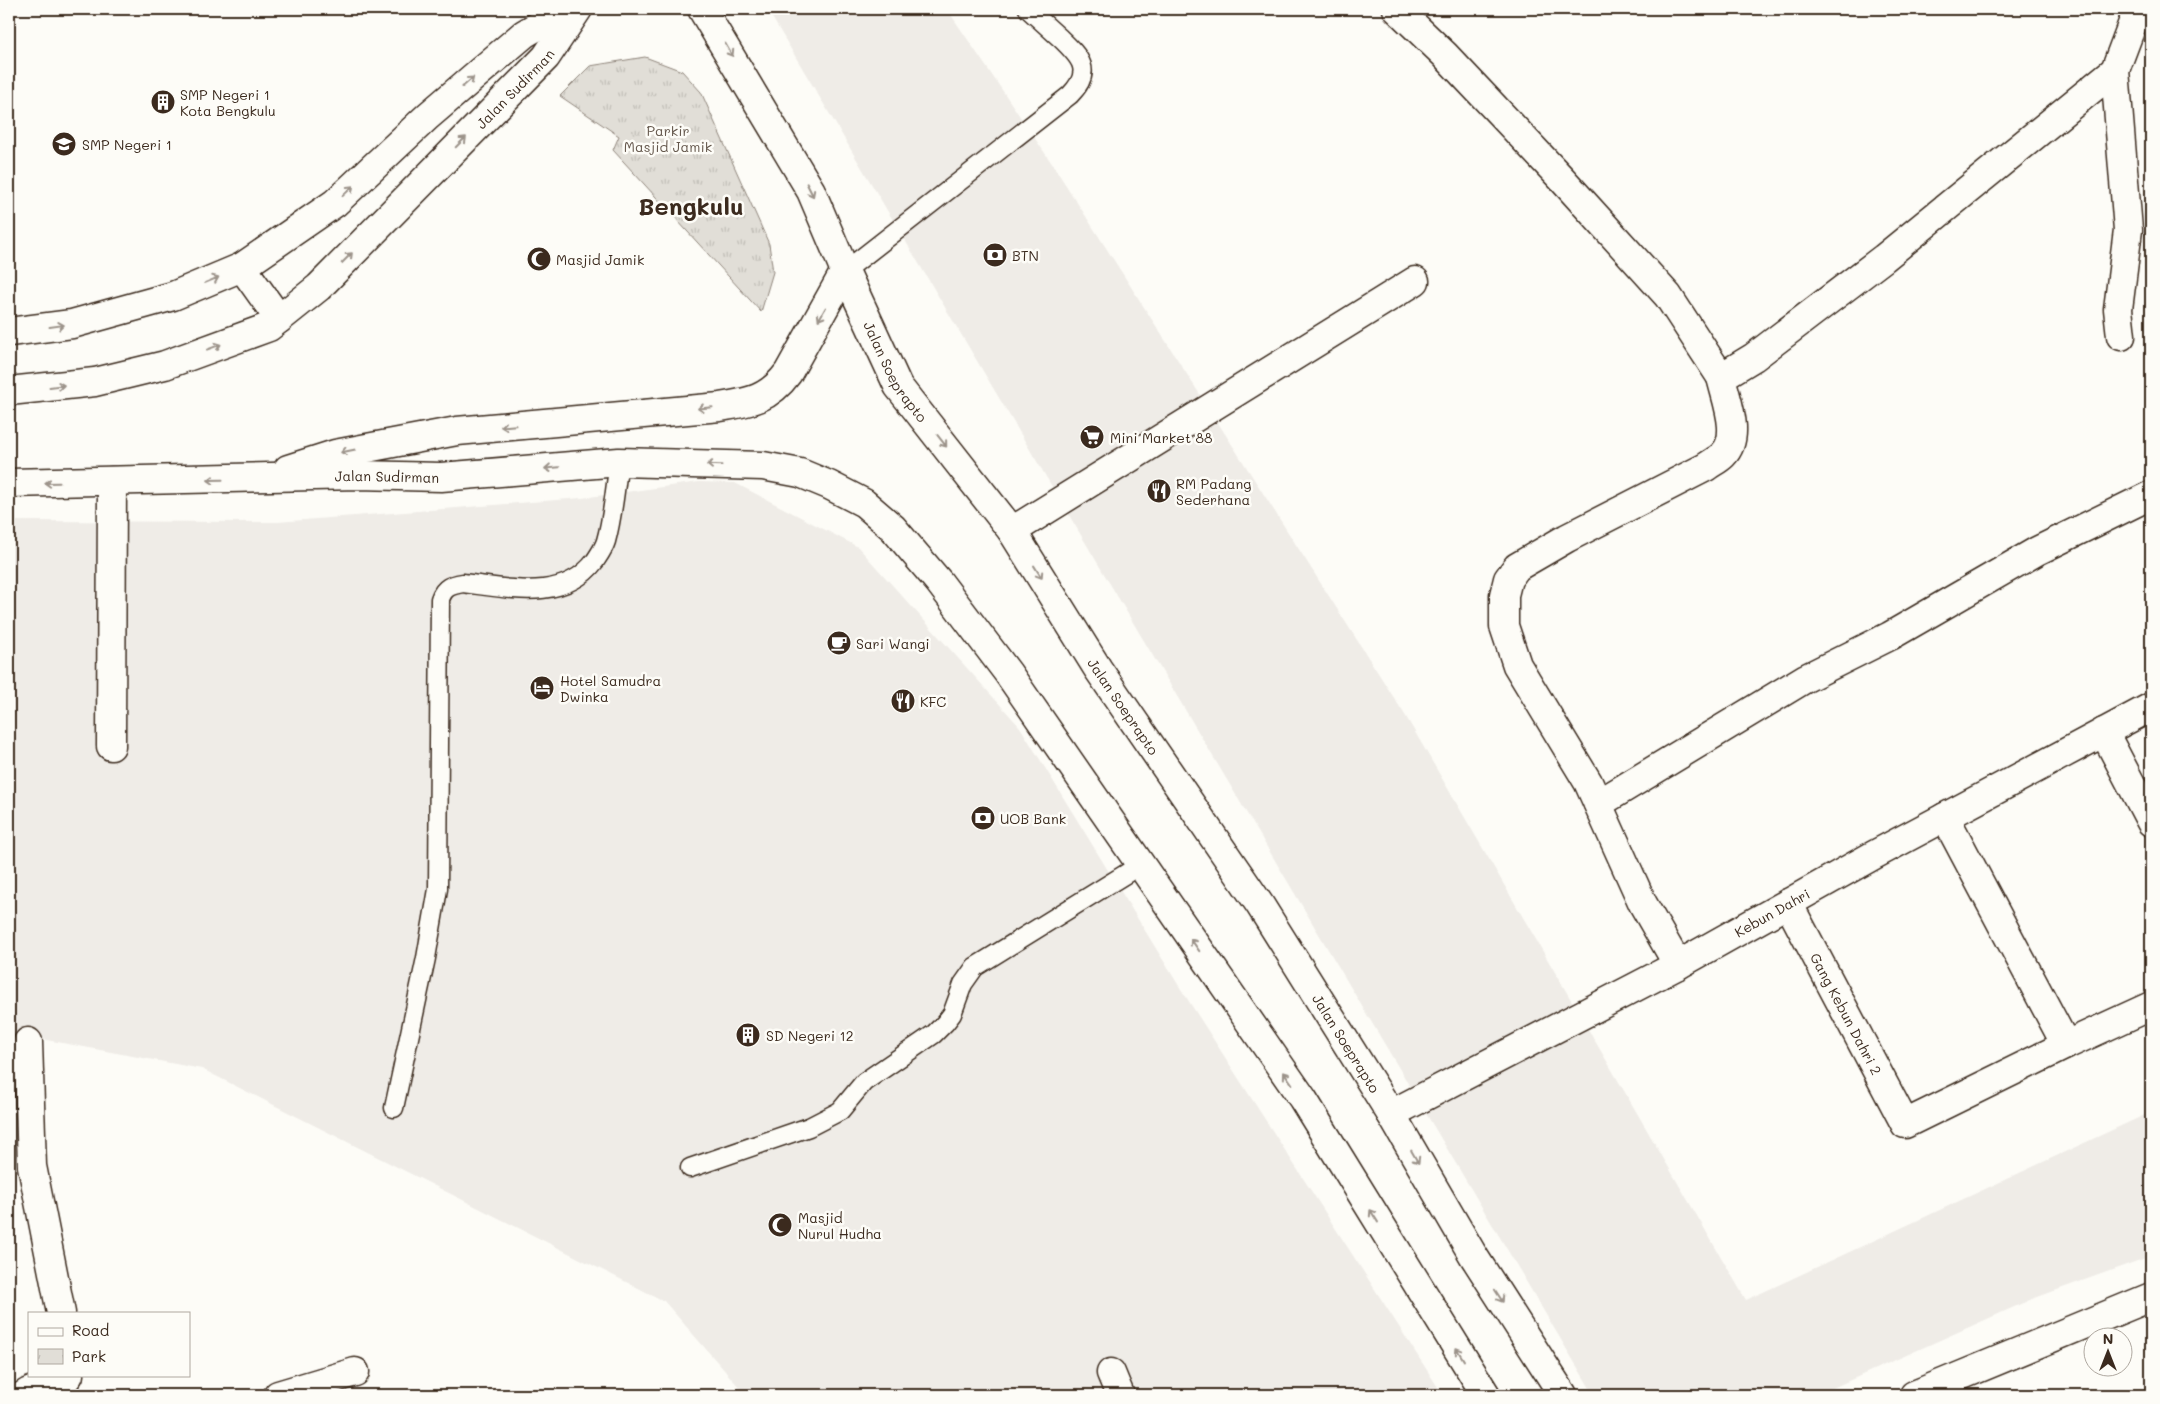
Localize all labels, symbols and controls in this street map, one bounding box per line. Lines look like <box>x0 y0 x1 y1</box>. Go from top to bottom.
one-way arrow <box>724 42 734 56</box>
street label: Jalan Sudirman <box>471 45 558 132</box>
one-way arrow <box>461 77 474 88</box>
place label: SMP Negeri 1 Kota Bengkulu <box>180 85 276 120</box>
building icon: SMP Negeri 1 Kota Bengkulu <box>150 89 176 115</box>
park label: Parkir Masjid Jamik <box>624 121 712 156</box>
school or university icon: SMP Negeri 1 <box>51 131 77 157</box>
place label: SMP Negeri 1 <box>82 135 172 154</box>
one-way arrow <box>455 136 467 149</box>
one-way arrow <box>805 183 815 198</box>
one-way arrow <box>341 185 354 197</box>
district label: Bengkulu <box>638 190 744 221</box>
bank icon: BTN <box>982 242 1008 268</box>
mosque icon: Masjid Jamik <box>526 246 552 272</box>
place label: BTN <box>1012 246 1039 265</box>
place label: Masjid Jamik <box>556 250 644 269</box>
one-way arrow <box>341 252 353 264</box>
one-way arrow <box>204 275 220 284</box>
one-way arrow <box>817 307 827 321</box>
street label: Jalan Soeprapto <box>860 318 932 426</box>
one-way arrow <box>49 321 65 331</box>
one-way arrow <box>206 342 222 351</box>
one-way arrow <box>49 381 65 391</box>
one-way arrow <box>697 404 713 413</box>
one-way arrow <box>501 421 517 431</box>
supermarket icon: Mini Market 88 <box>1079 424 1105 450</box>
place label: Mini Market 88 <box>1110 428 1213 447</box>
one-way arrow <box>936 435 947 448</box>
one-way arrow <box>340 447 356 457</box>
one-way arrow <box>706 460 722 470</box>
one-way arrow <box>544 463 560 473</box>
street label: Jalan Sudirman <box>335 465 439 486</box>
place label: RM Padang Sederhana <box>1176 474 1251 509</box>
one-way arrow <box>207 475 223 484</box>
one-way arrow <box>44 478 60 487</box>
restaurant icon: RM Padang Sederhana <box>1146 478 1172 504</box>
one-way arrow <box>1033 565 1043 579</box>
cafe icon: Sari Wangi <box>826 630 852 656</box>
place label: Sari Wangi <box>856 634 930 653</box>
street label: Jalan Soeprapto <box>1084 654 1164 758</box>
place label: Hotel Samudra Dwinka <box>560 671 661 706</box>
hotel icon: Hotel Samudra Dwinka <box>529 675 555 701</box>
restaurant icon: KFC <box>890 688 916 714</box>
place label: KFC <box>920 692 946 711</box>
bank icon: UOB Bank <box>970 805 996 831</box>
place label: UOB Bank <box>1000 809 1066 828</box>
street label: Kebun Dahri <box>1731 884 1813 941</box>
one-way arrow <box>1190 938 1200 952</box>
street label: Gang Kebun Dahri 2 <box>1806 949 1887 1078</box>
street label: Jalan Soeprapto <box>1308 990 1385 1096</box>
building icon: SD Negeri 12 <box>735 1022 761 1048</box>
place label: SD Negeri 12 <box>766 1026 854 1045</box>
one-way arrow <box>1283 1071 1293 1085</box>
one-way arrow <box>1411 1149 1421 1163</box>
place label: Masjid Nurul Hudha <box>798 1208 882 1243</box>
one-way arrow <box>1369 1209 1379 1223</box>
mosque icon: Masjid Nurul Hudha <box>767 1212 793 1238</box>
one-way arrow <box>1495 1288 1505 1302</box>
legend <box>28 1312 190 1376</box>
text: Road <box>72 1320 109 1340</box>
north arrow <box>2082 1326 2132 1376</box>
text: N <box>2103 1329 2113 1348</box>
text: Park <box>72 1346 106 1366</box>
one-way arrow <box>1455 1347 1465 1361</box>

